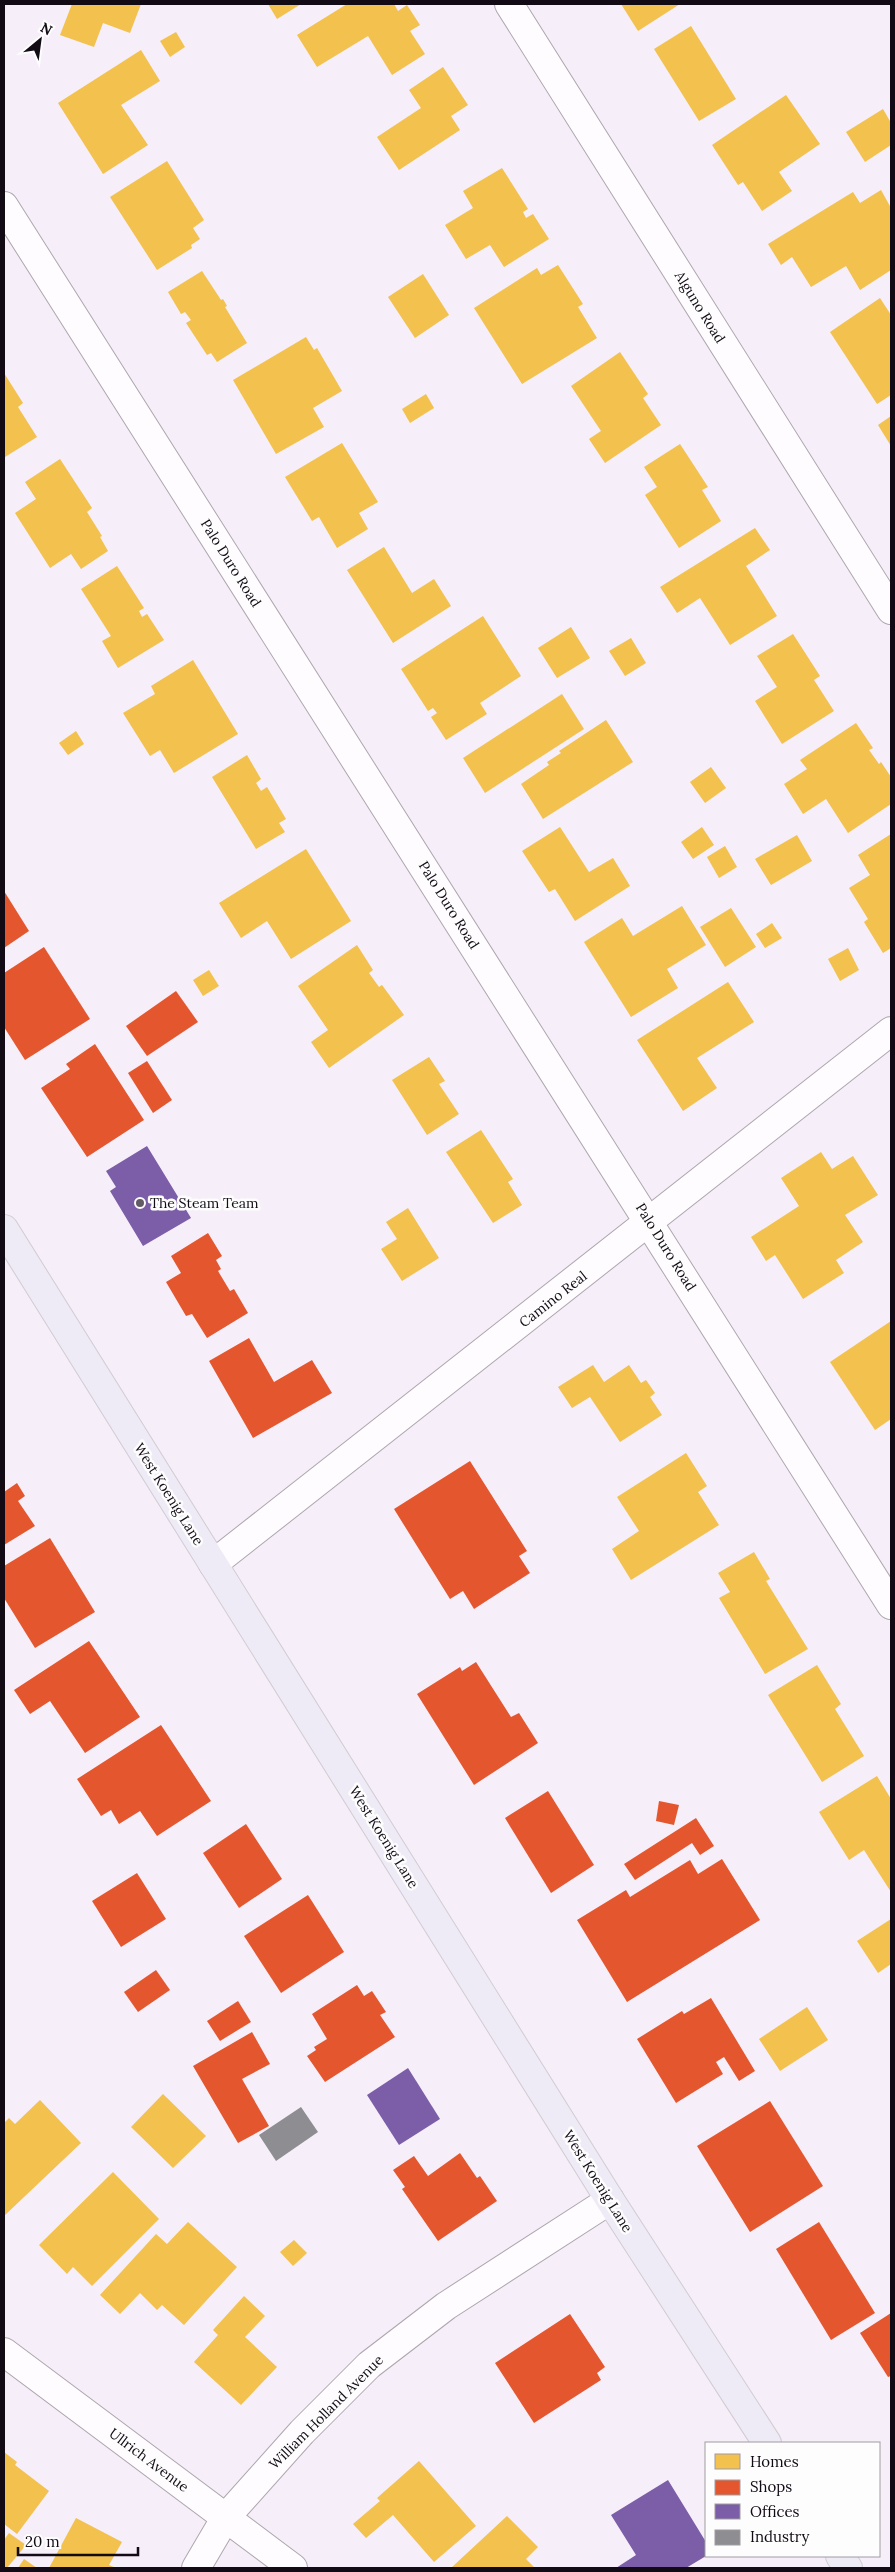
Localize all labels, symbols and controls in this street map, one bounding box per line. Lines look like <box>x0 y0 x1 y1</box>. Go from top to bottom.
north arrow <box>15 15 65 65</box>
text: N <box>37 18 56 39</box>
street label: Alguno Road <box>670 267 729 346</box>
street label: Palo Duro Road <box>197 516 265 610</box>
street label: Palo Duro Road <box>415 858 483 952</box>
place label: The Steam Team <box>150 1194 259 1212</box>
marker: The Steam Team <box>134 1197 146 1209</box>
street label: Palo Duro Road <box>632 1200 700 1294</box>
street label: Camino Real <box>515 1267 591 1331</box>
street label: West Koenig Lane <box>130 1440 208 1549</box>
street label: West Koenig Lane <box>345 1783 423 1892</box>
street label: West Koenig Lane <box>559 2127 637 2236</box>
street label: William Holland Avenue <box>265 2351 387 2473</box>
street label: Ullrich Avenue <box>106 2424 193 2496</box>
legend <box>705 2442 880 2557</box>
text: Homes <box>750 2452 799 2471</box>
text: Shops <box>750 2477 792 2496</box>
text: Offices <box>750 2502 800 2521</box>
scale bar <box>18 2524 138 2556</box>
text: Industry <box>750 2527 809 2546</box>
text: 20 m <box>25 2532 60 2551</box>

